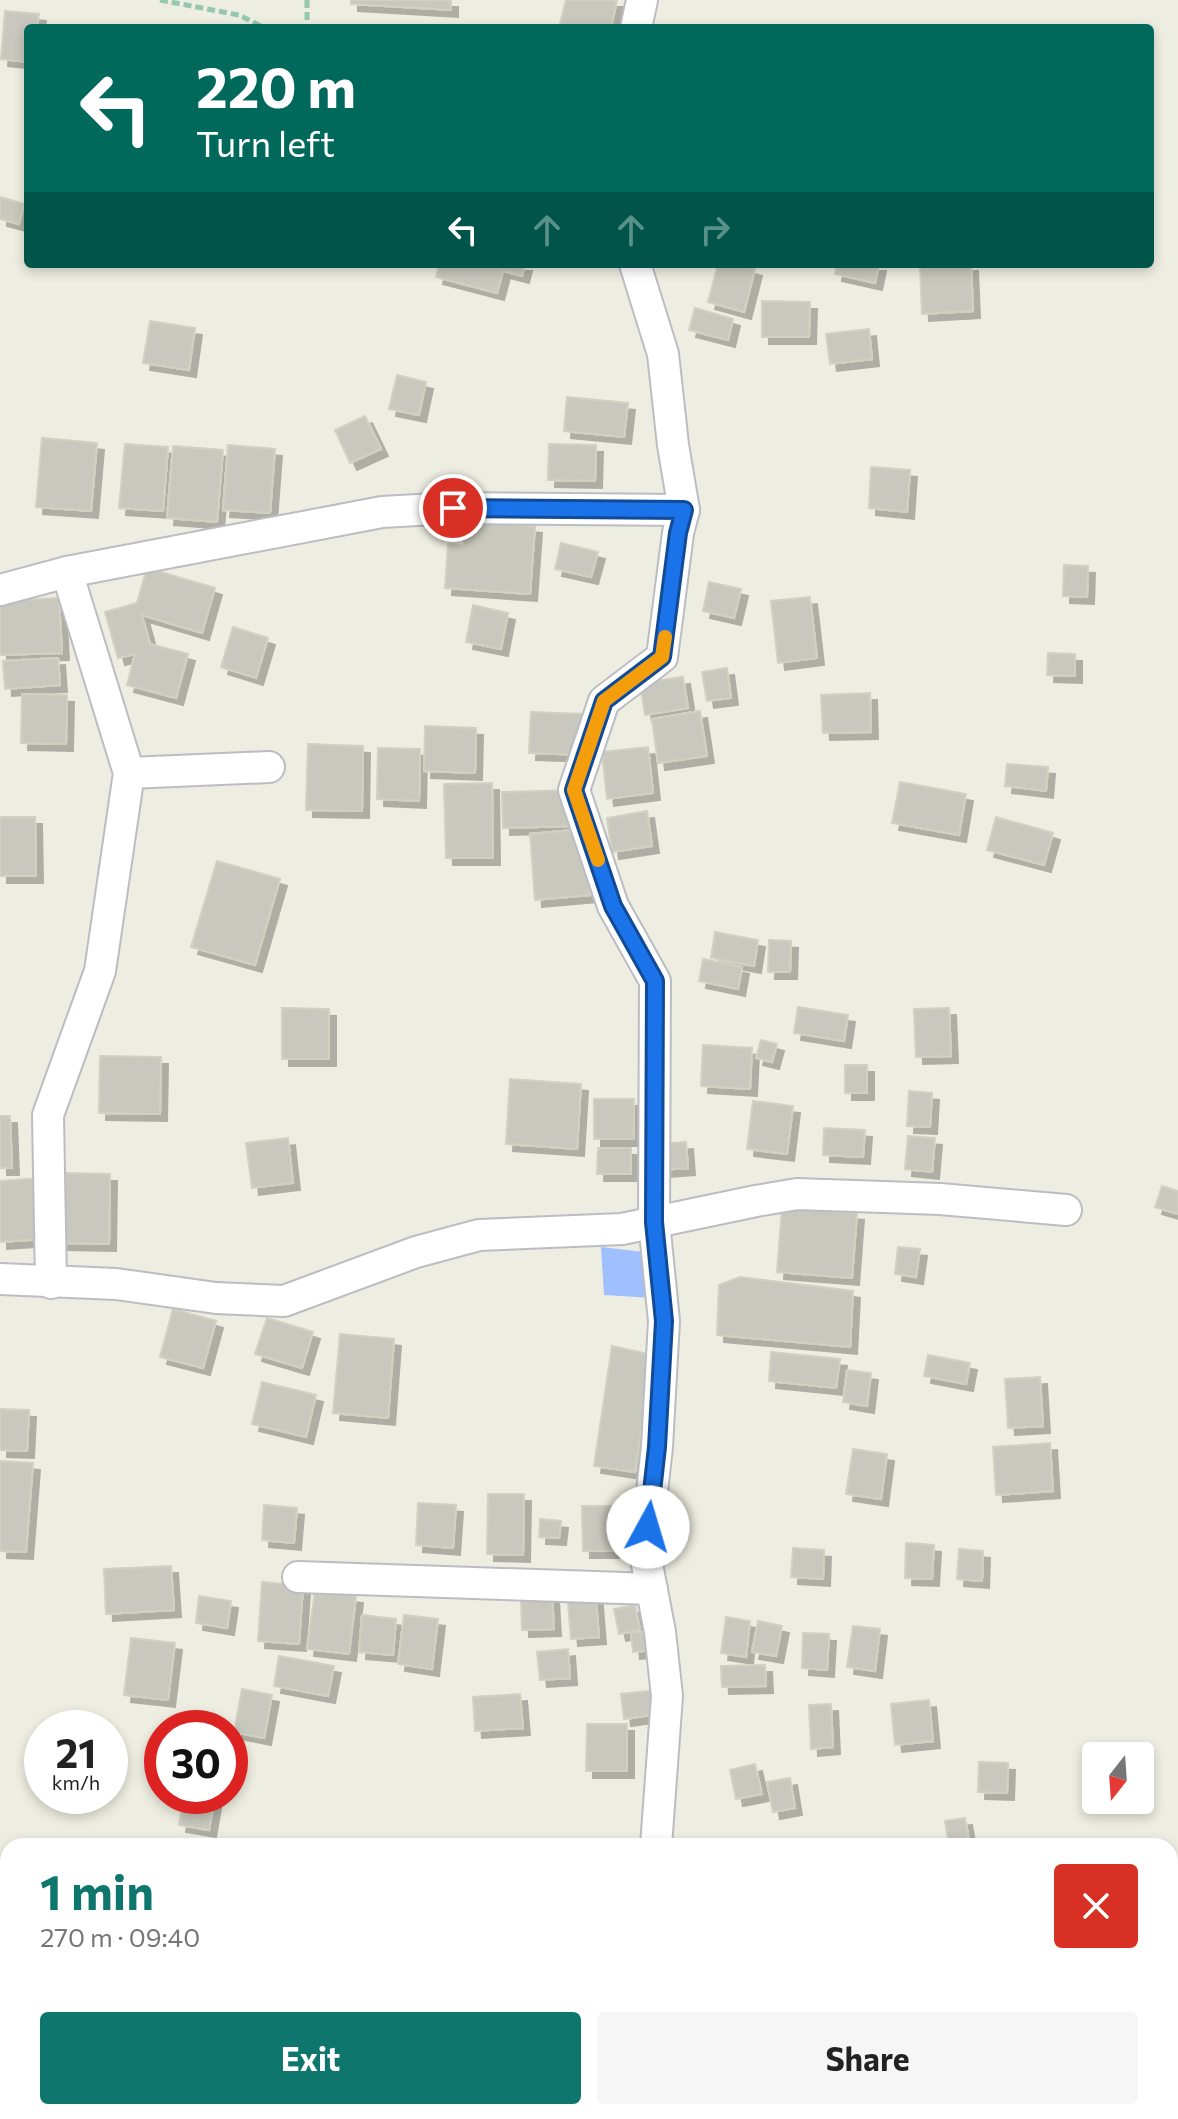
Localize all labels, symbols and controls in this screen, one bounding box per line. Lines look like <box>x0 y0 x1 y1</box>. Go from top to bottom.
text: 220 m <box>196 51 356 120</box>
icon: left <box>64 56 168 160</box>
text: Turn left <box>196 120 335 164</box>
icon: left <box>441 208 485 252</box>
icon: ahead <box>525 208 569 252</box>
icon: ahead <box>609 208 653 252</box>
icon: right <box>693 208 737 252</box>
pin <box>419 474 487 542</box>
icon: arrive <box>431 486 475 530</box>
position arrow <box>606 1485 690 1569</box>
speed limit sign: 30 <box>144 1710 248 1814</box>
text: 21 <box>56 1727 96 1776</box>
north arrow <box>1082 1742 1154 1814</box>
map controls <box>1082 1742 1154 1814</box>
text: km/h <box>52 1770 100 1794</box>
text: 1 min <box>40 1861 154 1920</box>
button: close <box>1054 1864 1138 1948</box>
text: 270 m · 09:40 <box>40 1921 200 1952</box>
button: Exit <box>40 2012 581 2104</box>
button: Share <box>597 2012 1138 2104</box>

